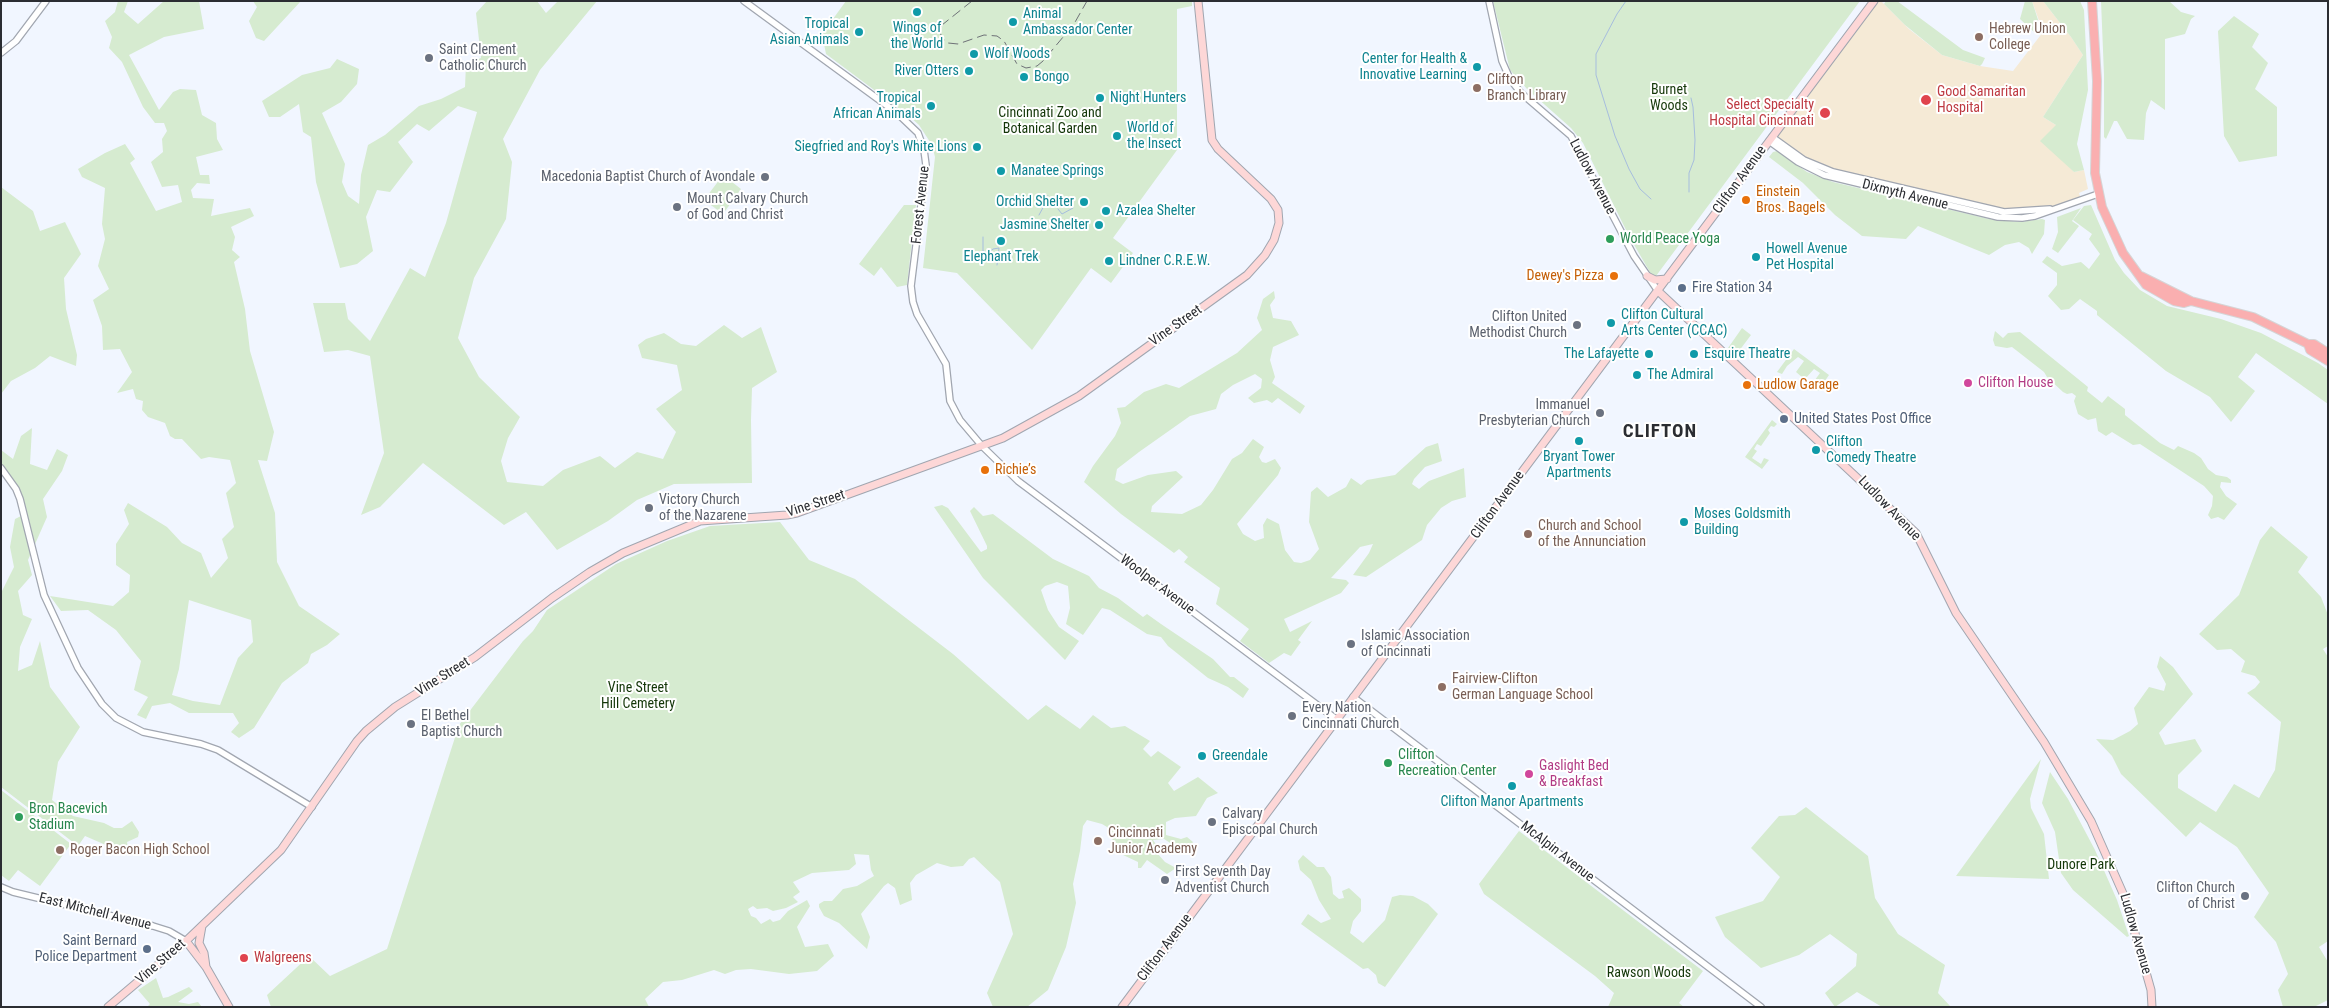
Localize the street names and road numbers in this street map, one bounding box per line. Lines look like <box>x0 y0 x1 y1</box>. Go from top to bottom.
street label: Ludlow Avenue <box>1565 136 1619 218</box>
street label: Clifton Avenue <box>1710 143 1770 217</box>
street label: Forest Avenue <box>909 165 933 245</box>
street label: Dixmyth Avenue <box>1860 176 1950 214</box>
street label: Vine Street <box>1146 302 1206 350</box>
street label: Clifton Avenue <box>1468 468 1528 542</box>
street label: Ludlow Avenue <box>1854 473 1924 545</box>
street label: Vine Street <box>785 487 847 521</box>
street label: Woolper Avenue <box>1116 552 1198 618</box>
street label: Vine Street <box>413 654 473 700</box>
street label: McAlpin Avenue <box>1517 818 1597 886</box>
street label: East Mitchell Avenue <box>37 890 153 934</box>
street label: Ludlow Avenue <box>2115 892 2155 976</box>
street label: Clifton Avenue <box>1134 911 1196 985</box>
street label: Vine Street <box>133 936 189 988</box>

